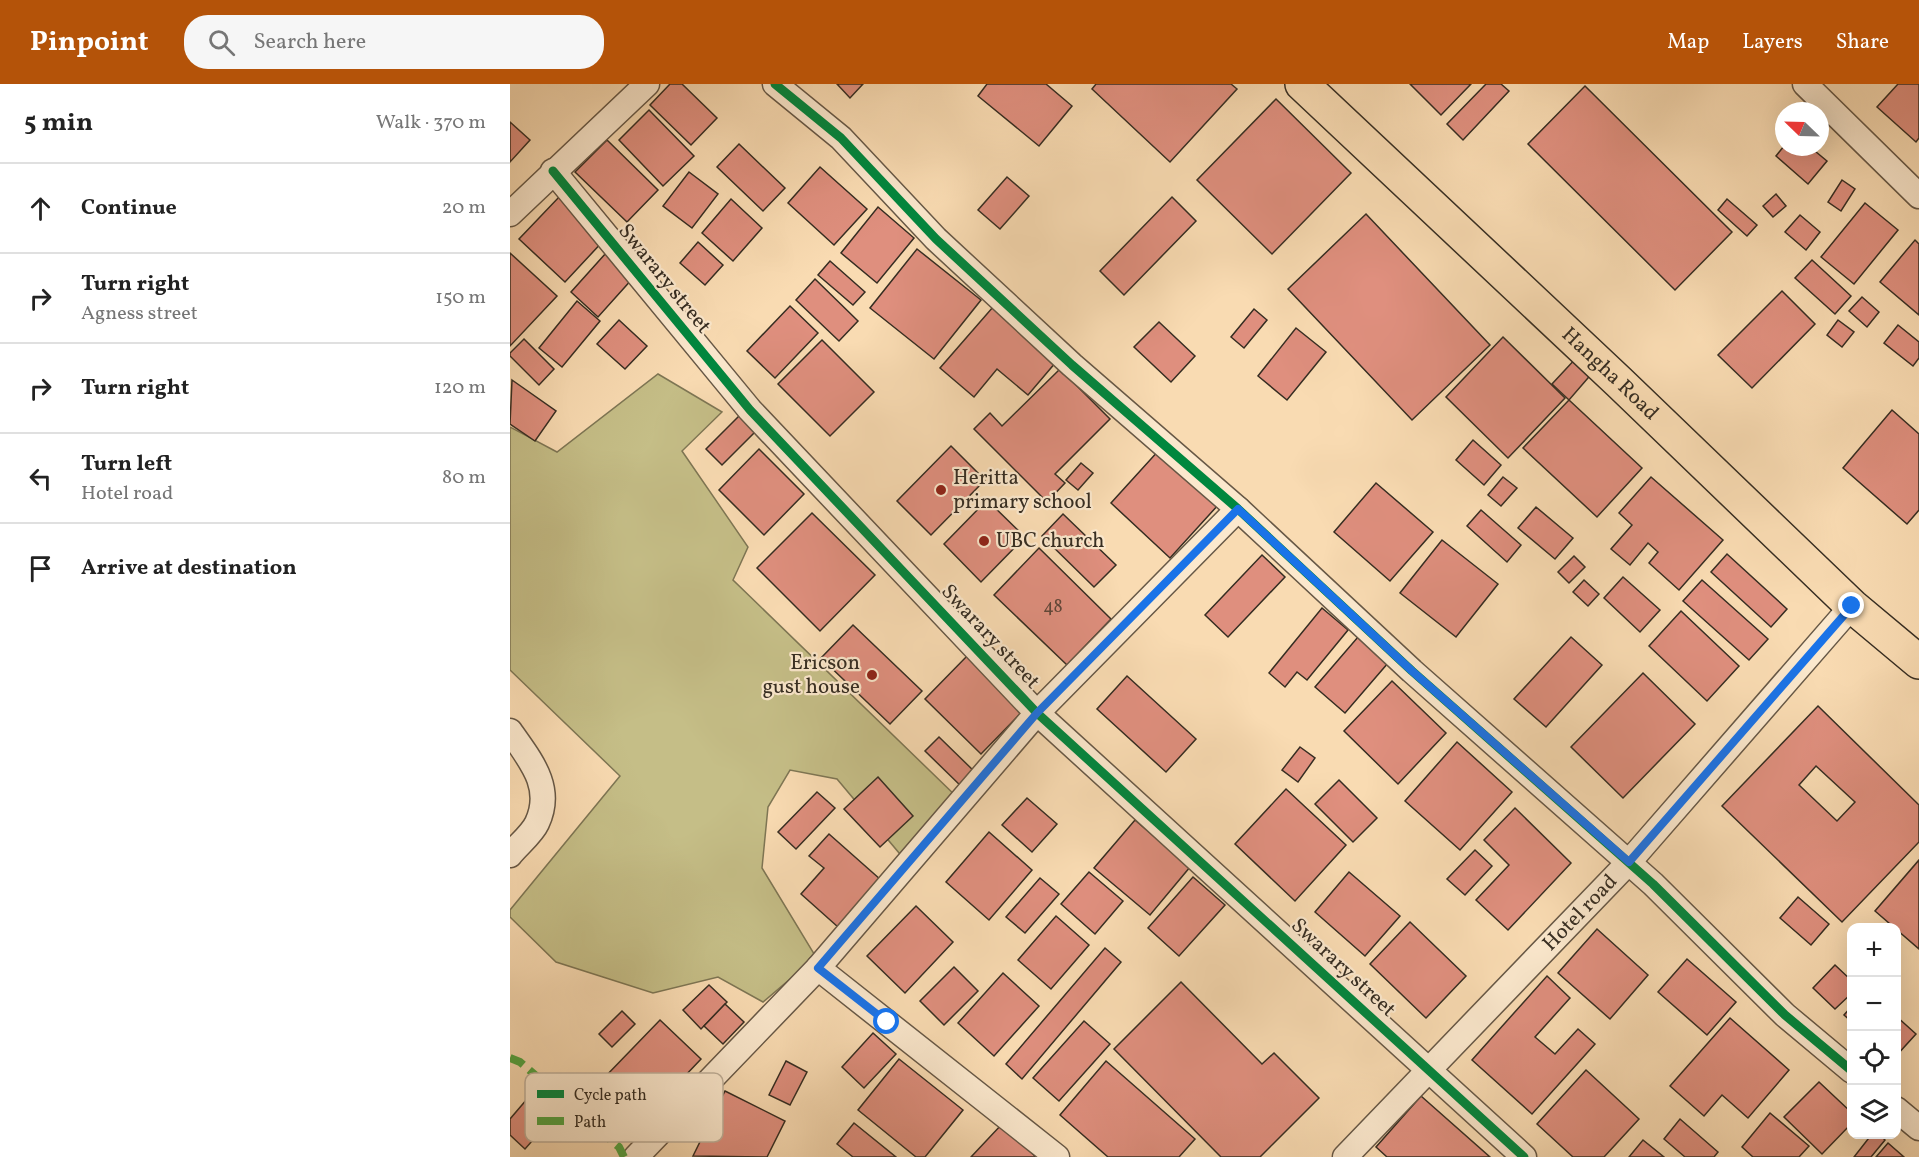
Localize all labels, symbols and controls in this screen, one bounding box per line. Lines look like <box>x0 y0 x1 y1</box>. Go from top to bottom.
search box <box>184 15 604 69</box>
text: Pinpoint <box>30 23 148 62</box>
icon: search <box>205 26 238 59</box>
text: Search here <box>253 27 366 58</box>
text: Map <box>1667 28 1709 57</box>
text: Layers <box>1742 28 1803 57</box>
text: Share <box>1836 28 1889 57</box>
north arrow <box>1775 102 1829 156</box>
text: 5 min <box>24 105 93 141</box>
text: Walk · 370 m <box>376 109 486 137</box>
icon: ahead <box>24 192 57 225</box>
text: Continue <box>81 193 177 224</box>
text: 20 m <box>442 194 486 222</box>
street label: Swarary street <box>611 218 717 340</box>
text: Turn right <box>81 269 189 300</box>
icon: right <box>24 282 57 315</box>
text: 150 m <box>435 284 486 312</box>
text: Agness street <box>81 300 198 328</box>
street label: Hangha Road <box>1555 321 1665 427</box>
icon: right <box>24 372 57 405</box>
text: Turn right <box>81 373 189 404</box>
text: 120 m <box>434 374 486 402</box>
text: Turn left <box>81 449 172 480</box>
icon: left <box>24 462 57 495</box>
text: 80 m <box>442 464 486 492</box>
place label: Heritta primary school <box>953 464 1092 517</box>
text: Hotel road <box>81 480 173 508</box>
marker: Heritta primary school <box>934 483 948 497</box>
place label: UBC church <box>996 527 1105 556</box>
marker: UBC church <box>977 534 991 548</box>
icon: arrive <box>24 552 57 585</box>
text: Arrive at destination <box>81 553 297 584</box>
street label: Swarary street <box>934 578 1046 696</box>
route end <box>1838 592 1864 618</box>
house number: 48 <box>1043 595 1063 620</box>
place label: Ericson gust house <box>762 649 860 702</box>
marker: Ericson gust house <box>865 668 879 682</box>
street label: Hotel road <box>1536 868 1624 958</box>
street label: Swarary street <box>1284 912 1402 1024</box>
map controls <box>1847 923 1901 1139</box>
button: + <box>1847 923 1901 977</box>
button: − <box>1847 977 1901 1031</box>
route start <box>873 1008 899 1034</box>
button: locate <box>1847 1031 1901 1085</box>
legend <box>525 1073 723 1142</box>
text: Cycle path <box>574 1085 647 1107</box>
button: layers <box>1847 1085 1901 1139</box>
text: Path <box>574 1112 606 1134</box>

